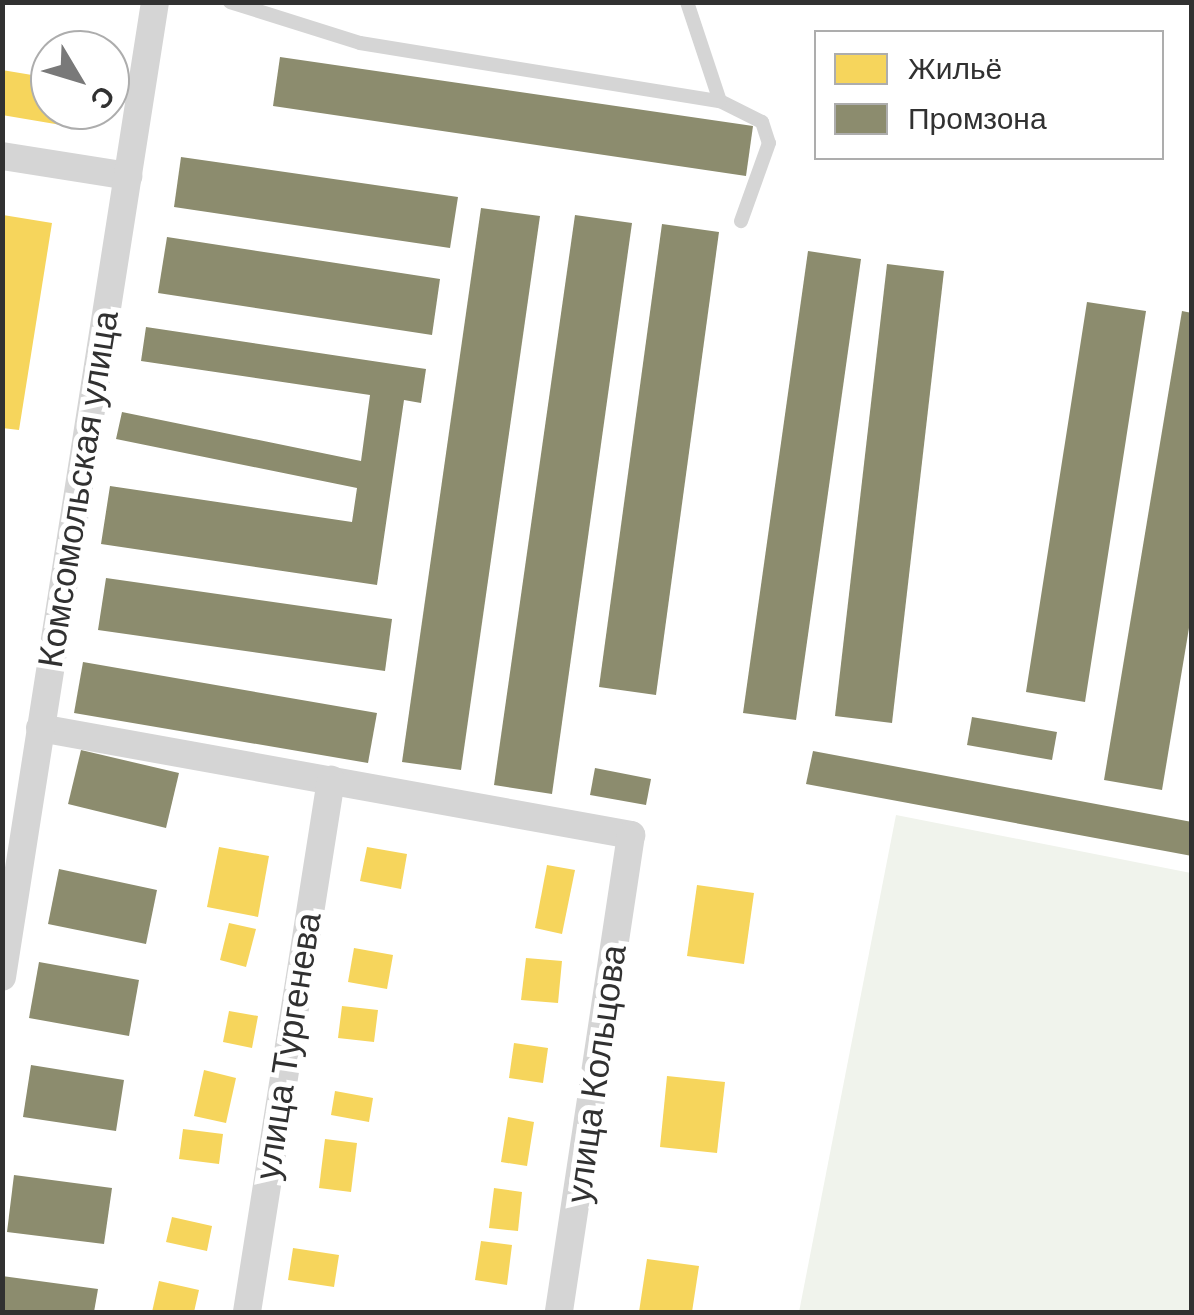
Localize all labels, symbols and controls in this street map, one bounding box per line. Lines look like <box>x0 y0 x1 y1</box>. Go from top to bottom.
north arrow <box>30 30 130 130</box>
legend <box>814 30 1164 160</box>
text: Жильё <box>908 52 1002 85</box>
text: С <box>84 80 121 115</box>
text: Промзона <box>908 102 1047 135</box>
street label: Комсомольская улица <box>29 308 127 670</box>
street label: улица Тургенева <box>246 909 330 1183</box>
street label: улица Кольцова <box>557 942 635 1206</box>

